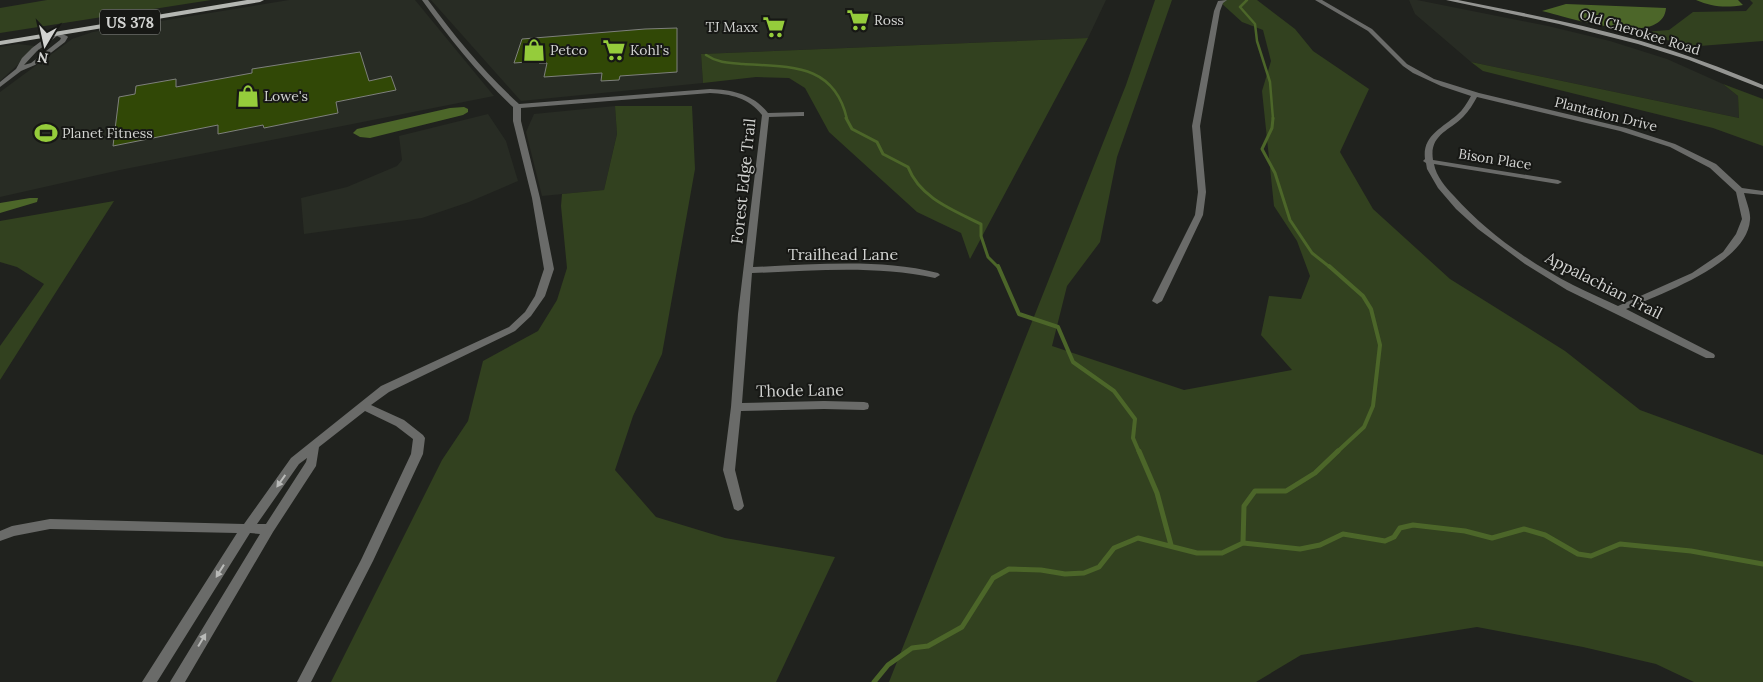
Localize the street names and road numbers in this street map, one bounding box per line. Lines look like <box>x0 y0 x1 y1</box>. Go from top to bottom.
street label: Old Cherokee Road <box>1577 5 1703 59</box>
road number: US 378 <box>100 10 160 34</box>
street label: Plantation Drive <box>1553 93 1660 136</box>
street label: Forest Edge Trail <box>726 117 760 245</box>
street label: Bison Place <box>1457 144 1533 174</box>
street label: Trailhead Lane <box>788 244 899 264</box>
street label: Appalachian Trail <box>1541 246 1666 323</box>
street label: Thode Lane <box>756 379 844 401</box>

